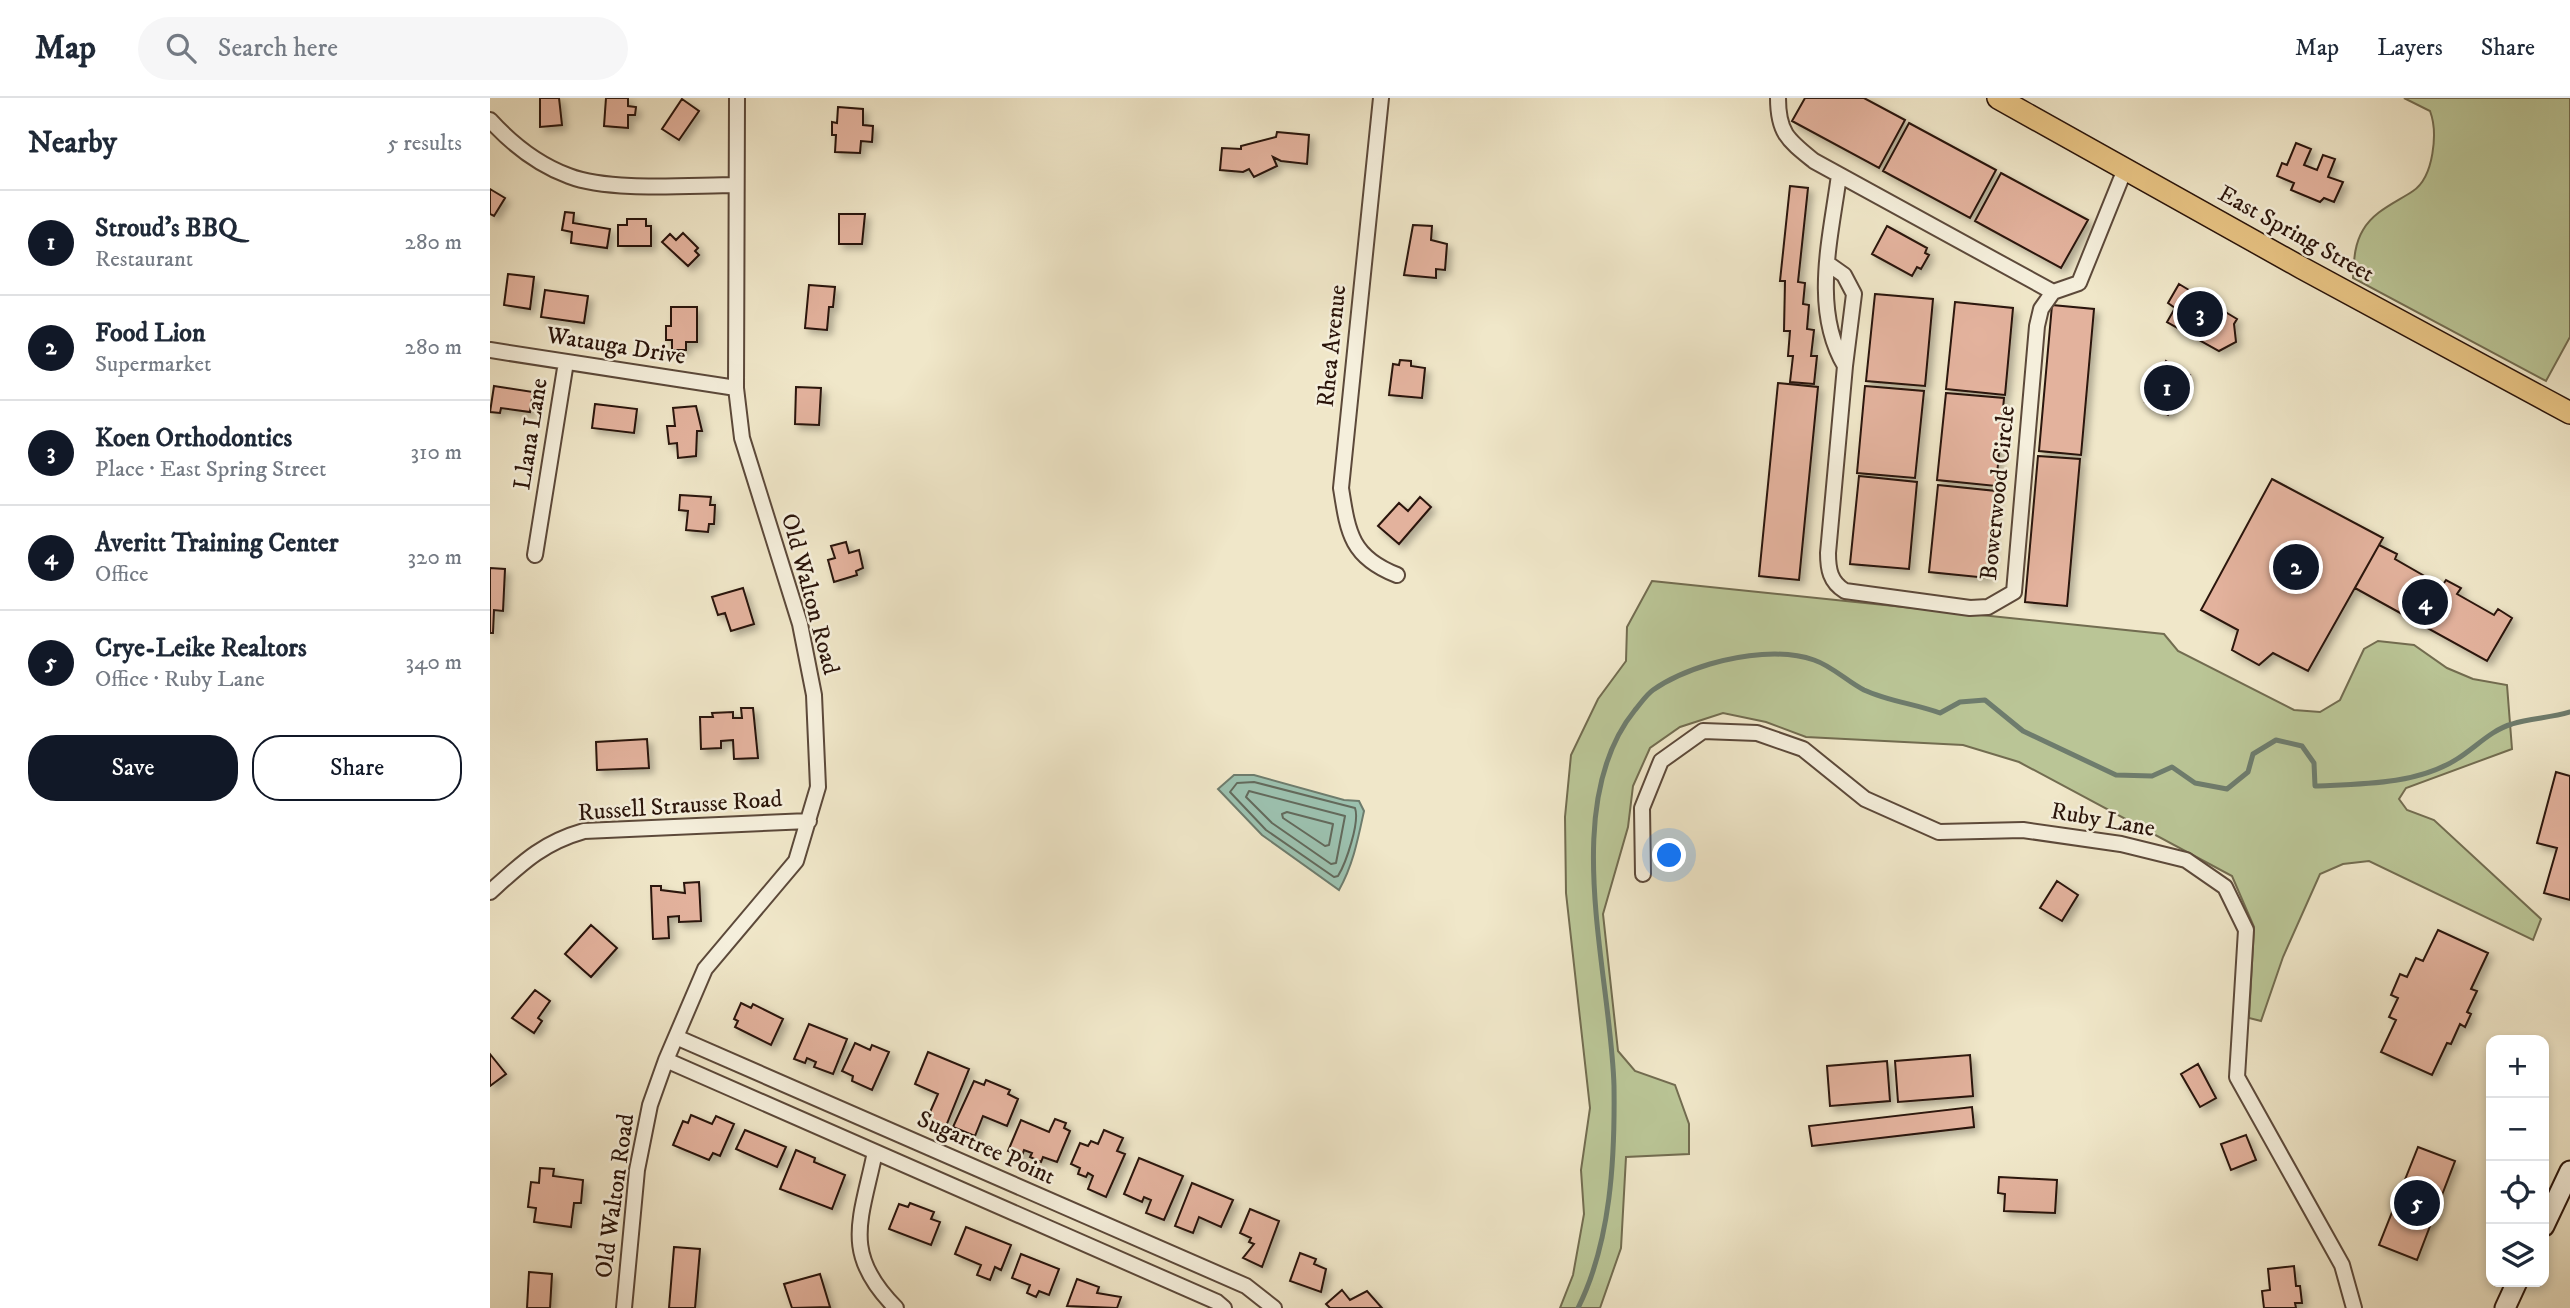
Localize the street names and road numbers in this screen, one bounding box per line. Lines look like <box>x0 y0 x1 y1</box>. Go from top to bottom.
street label: East Spring Street <box>2213 179 2380 289</box>
street label: Rhea Avenue <box>1311 283 1353 409</box>
street label: Watauga Drive <box>543 320 688 372</box>
street label: Llana Lane <box>507 376 555 492</box>
street label: Bowerwood Circle <box>1974 404 2022 582</box>
street label: Old Walton Road <box>774 510 846 678</box>
street label: Russell Strausse Road <box>577 784 783 828</box>
street label: Ruby Lane <box>2049 796 2157 844</box>
street label: Sugartree Point <box>912 1104 1060 1192</box>
street label: Old Walton Road <box>589 1112 641 1280</box>

